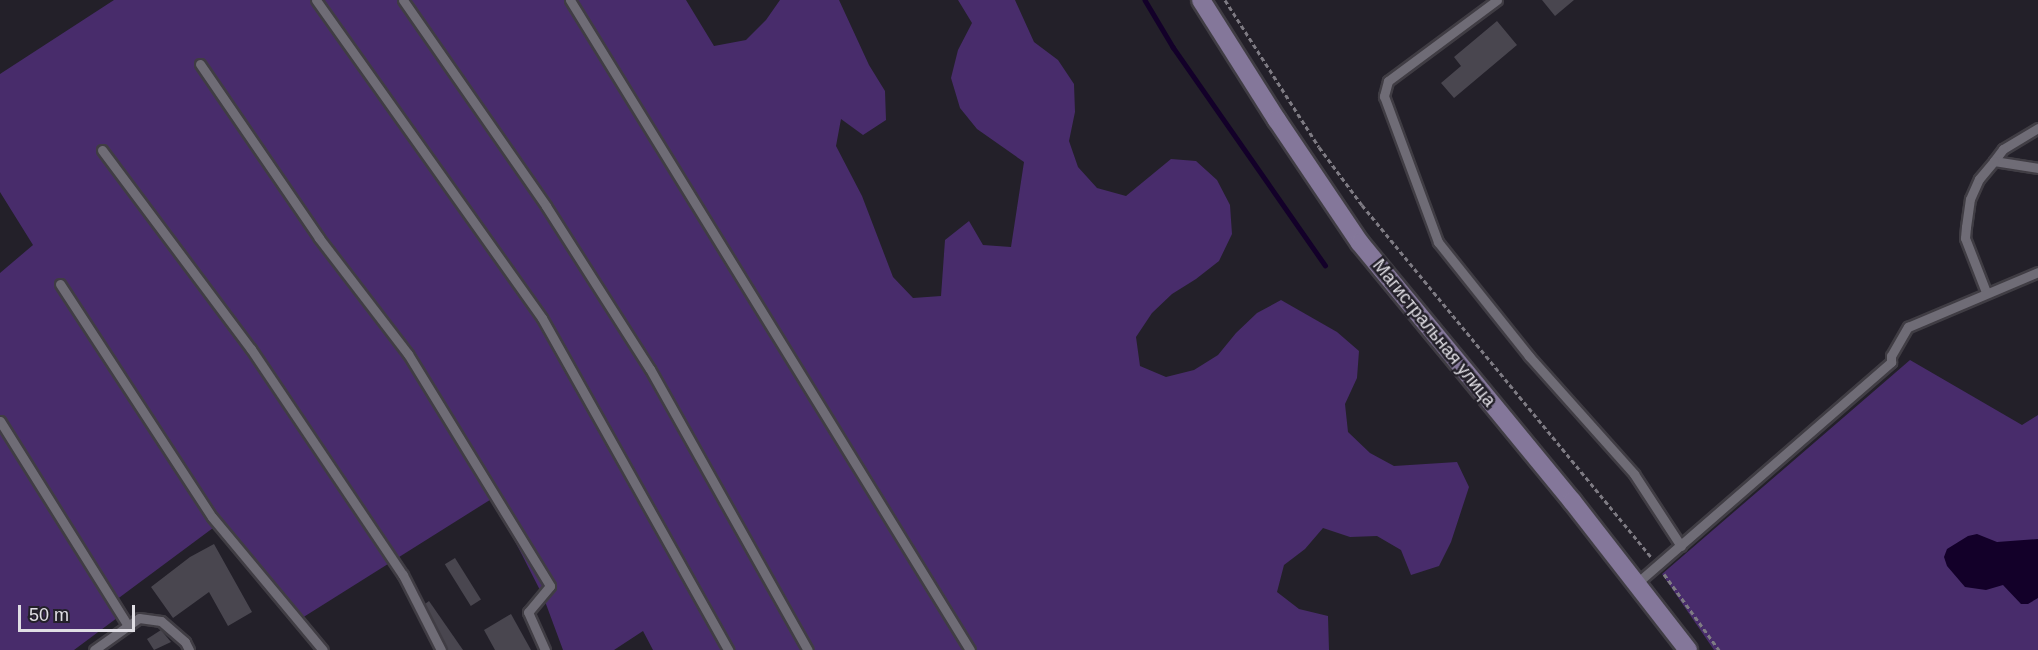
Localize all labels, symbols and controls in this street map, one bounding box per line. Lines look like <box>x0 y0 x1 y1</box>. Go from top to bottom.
street label: Магистральная улица <box>1368 255 1500 411</box>
scale bar <box>21 593 138 631</box>
text: 50 m <box>29 605 69 625</box>

